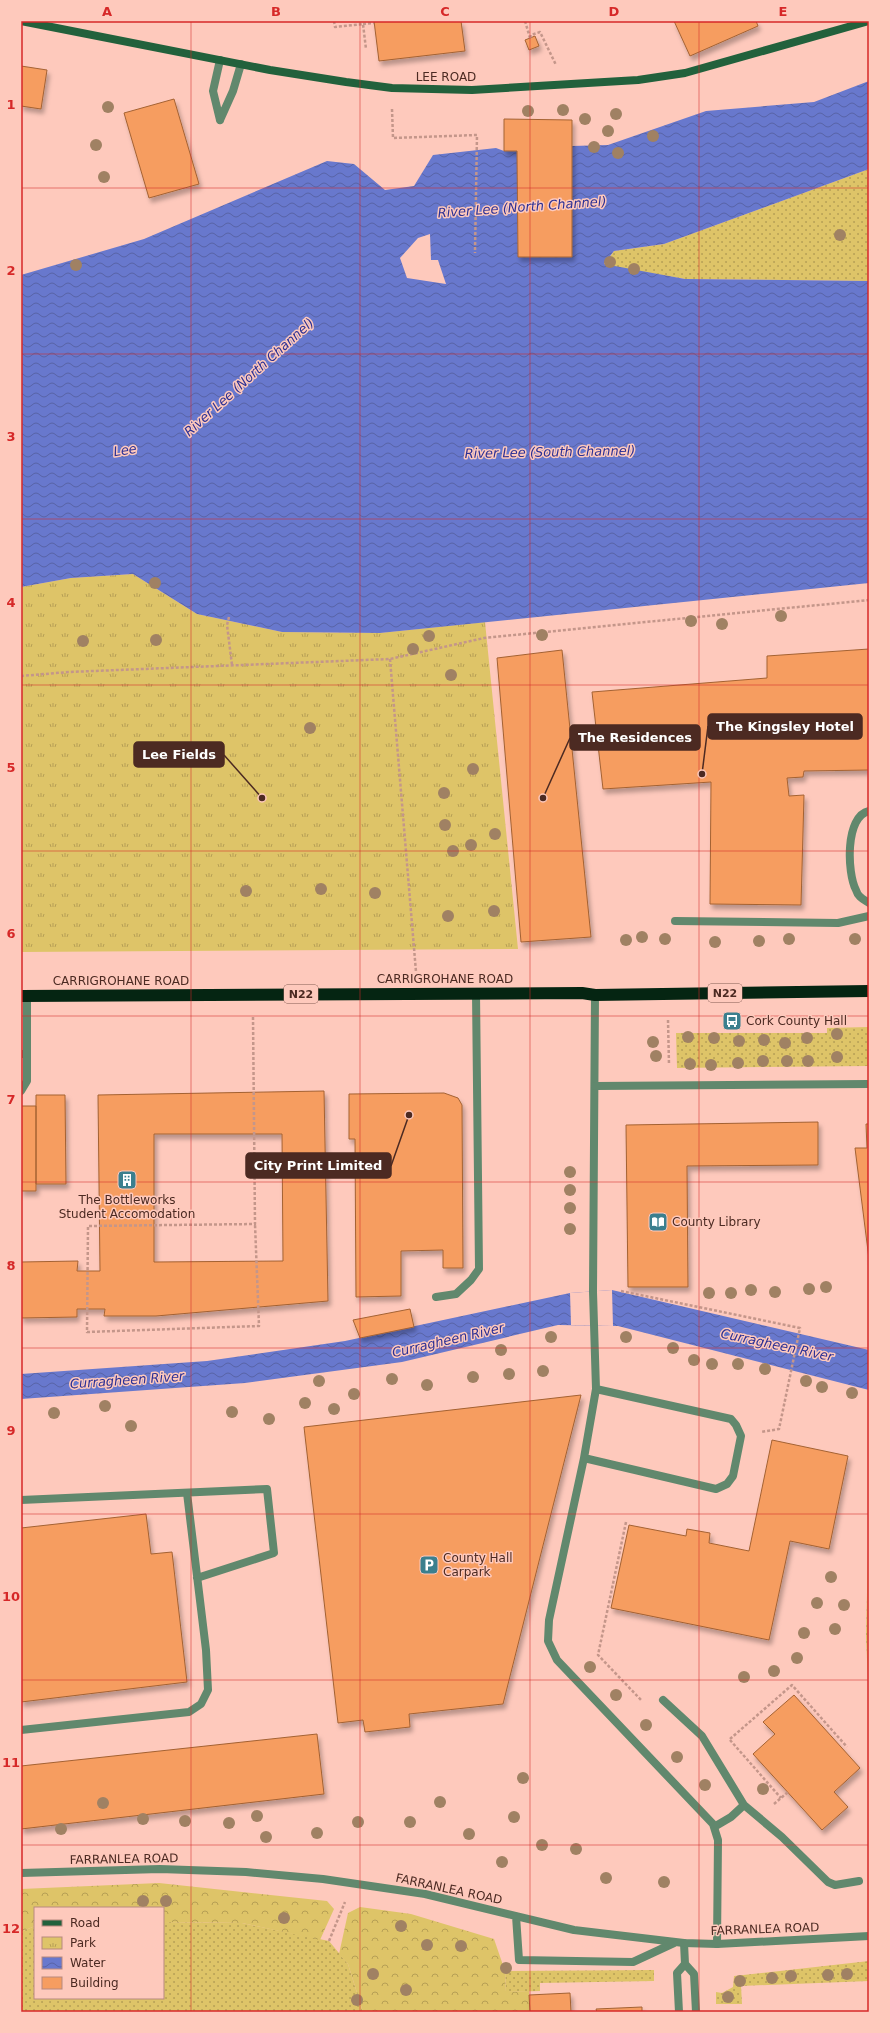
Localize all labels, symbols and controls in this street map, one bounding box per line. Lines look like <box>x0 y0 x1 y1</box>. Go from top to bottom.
text: A <box>102 4 112 19</box>
text: B <box>271 4 281 19</box>
text: C <box>440 4 450 19</box>
text: D <box>609 4 620 19</box>
text: E <box>779 4 787 19</box>
street label: LEE ROAD <box>416 70 476 84</box>
text: 1 <box>6 97 16 112</box>
water label: River Lee (North Channel) <box>437 194 607 220</box>
text: 2 <box>6 263 16 278</box>
water label: River Lee (North Channel) <box>181 315 317 439</box>
text: 3 <box>6 429 16 444</box>
water label: Lee <box>112 441 138 459</box>
water label: River Lee (South Channel) <box>465 443 635 461</box>
text: 4 <box>6 595 16 610</box>
callout: The Kingsley Hotel <box>708 714 862 739</box>
text: The Kingsley Hotel <box>716 719 854 734</box>
callout: The Residences <box>570 725 700 750</box>
text: The Residences <box>578 730 692 745</box>
callout: Lee Fields <box>134 742 224 767</box>
text: Lee Fields <box>142 747 216 762</box>
text: 5 <box>6 760 16 775</box>
text: 6 <box>6 926 16 941</box>
street label: CARRIGROHANE ROAD <box>377 972 513 986</box>
street label: CARRIGROHANE ROAD <box>53 974 189 988</box>
road number: N22 <box>708 984 742 1002</box>
road number: N22 <box>284 985 318 1003</box>
bus stop icon: Cork County Hall <box>721 1010 743 1032</box>
place label: Cork County Hall <box>746 1014 847 1028</box>
text: 7 <box>6 1092 16 1107</box>
callout: City Print Limited <box>246 1153 391 1178</box>
text: City Print Limited <box>254 1158 382 1173</box>
building icon: The Bottleworks Student Accomodation <box>116 1169 138 1191</box>
place label: The Bottleworks Student Accomodation <box>59 1193 195 1221</box>
library icon: County Library <box>647 1211 669 1233</box>
place label: County Library <box>672 1215 761 1229</box>
text: 8 <box>6 1258 16 1273</box>
water label: Curragheen River <box>391 1319 507 1360</box>
water label: Curragheen River <box>719 1326 836 1365</box>
water label: Curragheen River <box>69 1368 186 1391</box>
text: 9 <box>6 1423 16 1438</box>
place label: County Hall Carpark <box>443 1551 513 1579</box>
parking icon: County Hall Carpark <box>418 1554 440 1576</box>
text: 10 <box>2 1589 20 1604</box>
text: 11 <box>2 1755 20 1770</box>
street label: FARRANLEA ROAD <box>70 1851 178 1867</box>
street label: FARRANLEA ROAD <box>394 1871 504 1907</box>
legend <box>34 1907 164 1999</box>
text: Road <box>70 1916 100 1930</box>
street label: FARRANLEA ROAD <box>710 1920 820 1938</box>
text: 12 <box>2 1921 20 1936</box>
text: Park <box>70 1936 96 1950</box>
text: Water <box>70 1956 106 1970</box>
text: Building <box>70 1976 119 1990</box>

